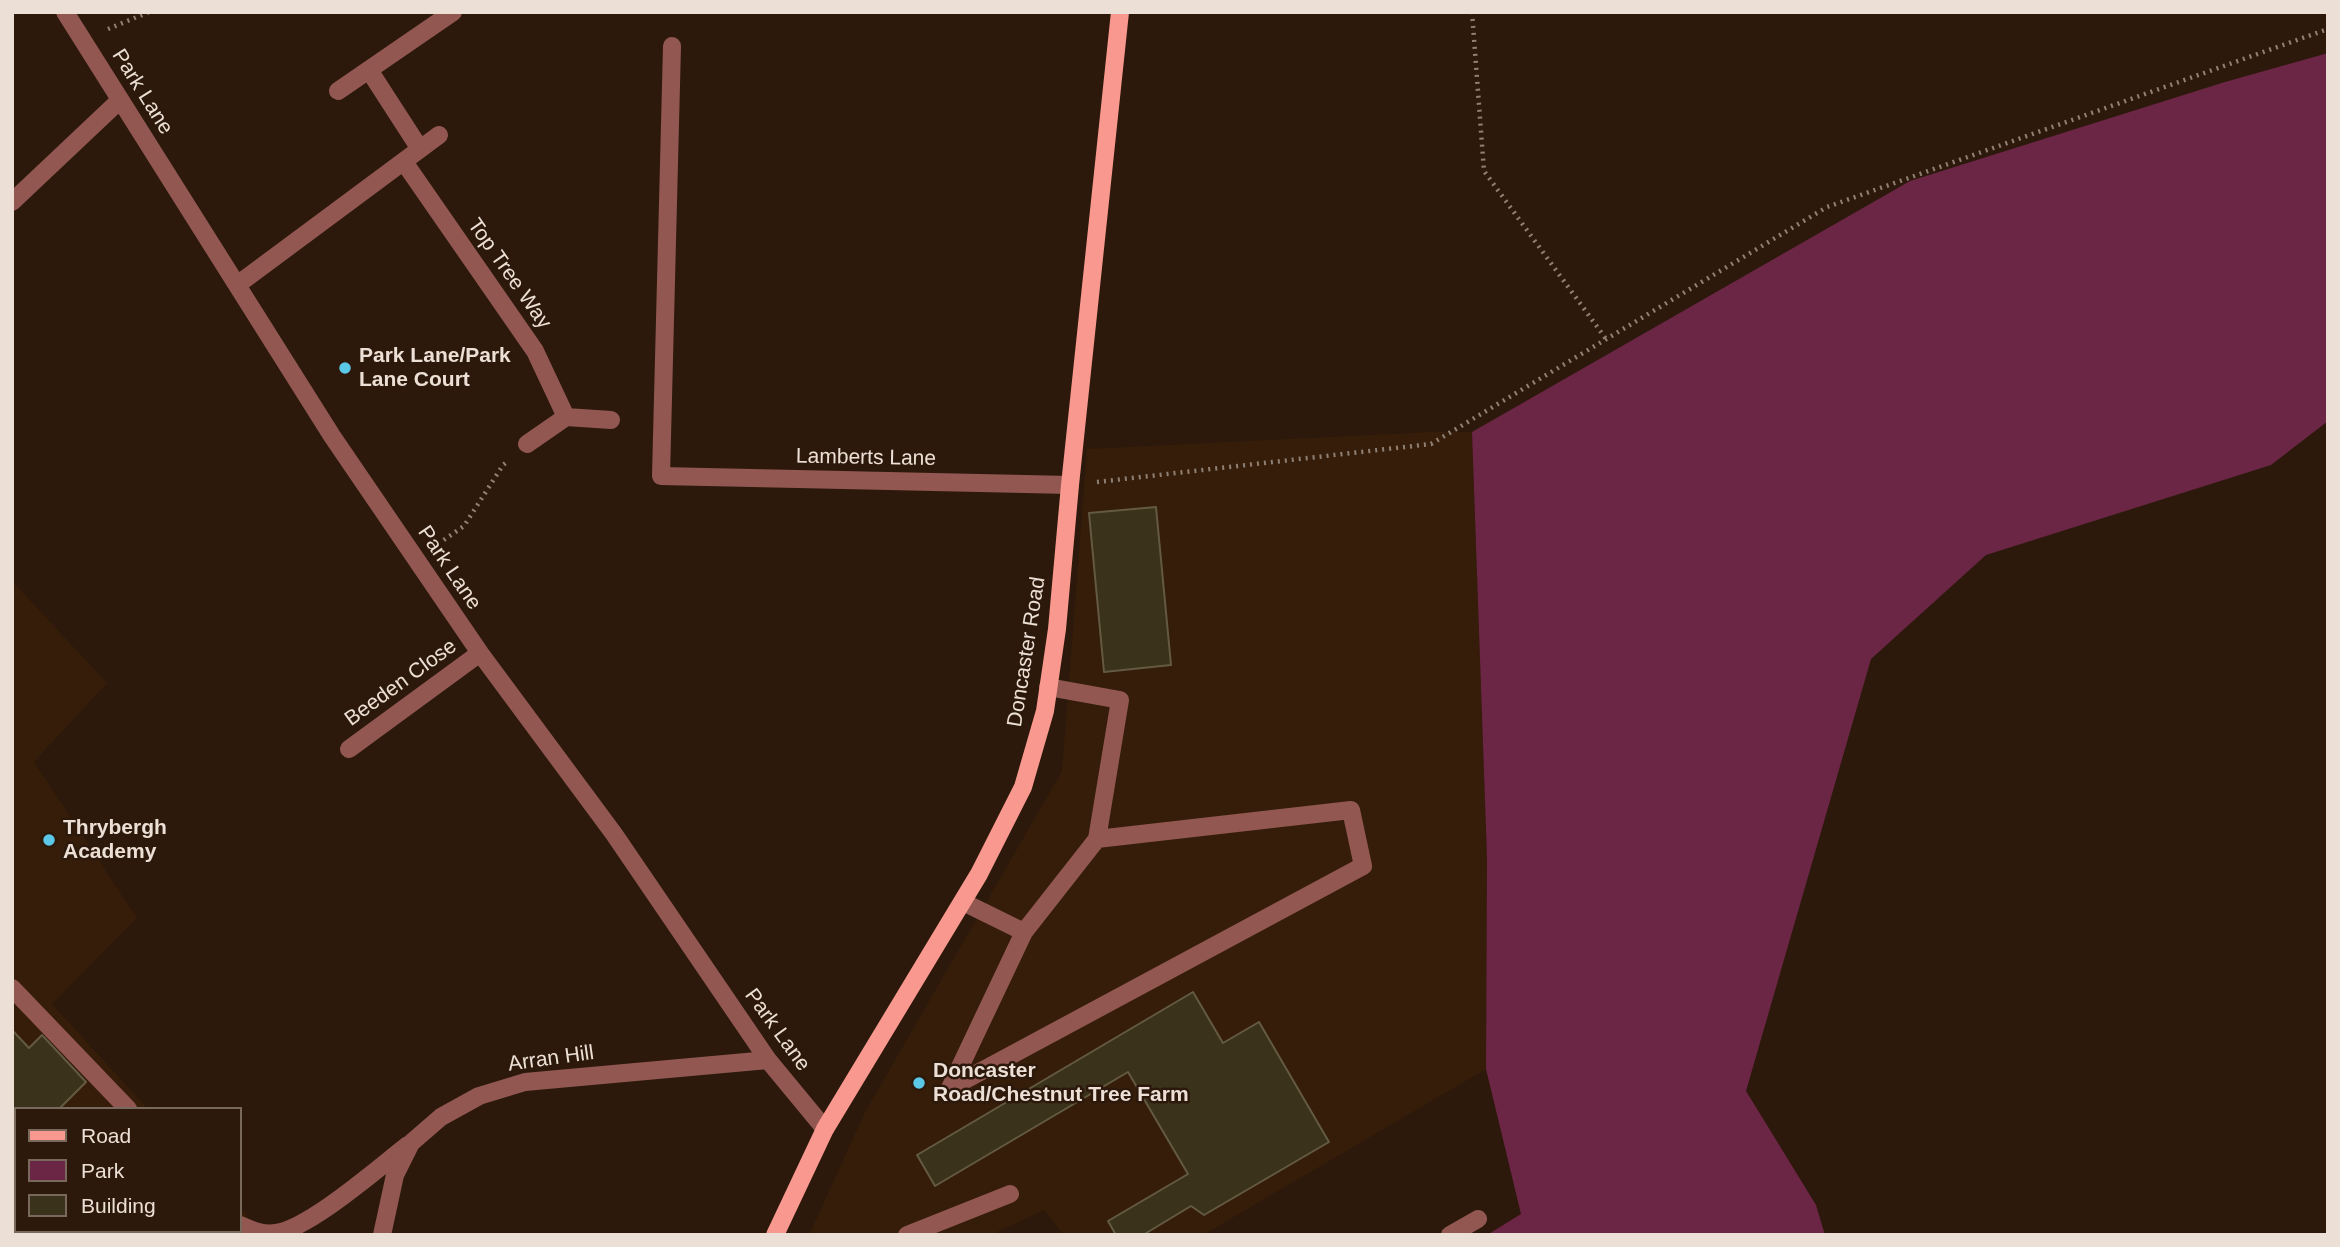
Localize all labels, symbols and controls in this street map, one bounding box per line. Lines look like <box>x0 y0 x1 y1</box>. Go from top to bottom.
street label: Park Lane <box>106 45 178 139</box>
street label: Top Tree Way <box>462 214 556 334</box>
place label: Park Lane/Park Lane Court <box>359 343 511 393</box>
marker: Park Lane/Park Lane Court <box>337 360 353 376</box>
street label: Lamberts Lane <box>796 444 936 472</box>
street label: Park Lane <box>412 521 486 615</box>
street label: Doncaster Road <box>1003 575 1051 729</box>
street label: Beeden Close <box>340 634 462 732</box>
place label: Thrybergh Academy <box>63 815 167 865</box>
marker: Thrybergh Academy <box>41 832 57 848</box>
street label: Park Lane <box>739 984 815 1076</box>
street label: Arran Hill <box>506 1041 596 1077</box>
place label: Doncaster Road/Chestnut Tree Farm <box>933 1058 1189 1108</box>
marker: Doncaster Road/Chestnut Tree Farm <box>911 1075 927 1091</box>
legend <box>14 1107 242 1233</box>
text: Road <box>81 1124 131 1147</box>
text: Park <box>81 1159 124 1182</box>
text: Building <box>81 1194 156 1217</box>

